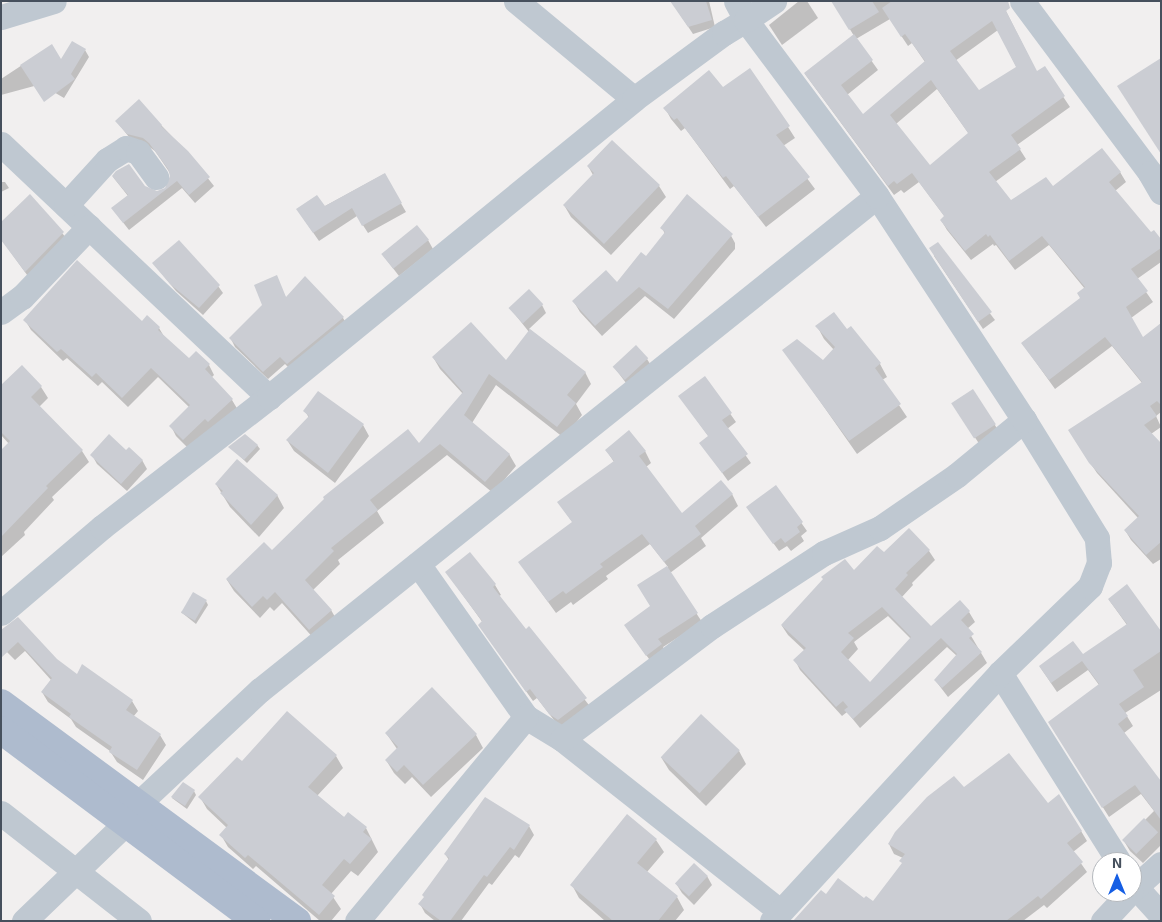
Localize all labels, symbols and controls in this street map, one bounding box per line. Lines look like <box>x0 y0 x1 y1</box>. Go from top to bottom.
north arrow <box>1092 852 1142 902</box>
text: N <box>1112 854 1122 871</box>

